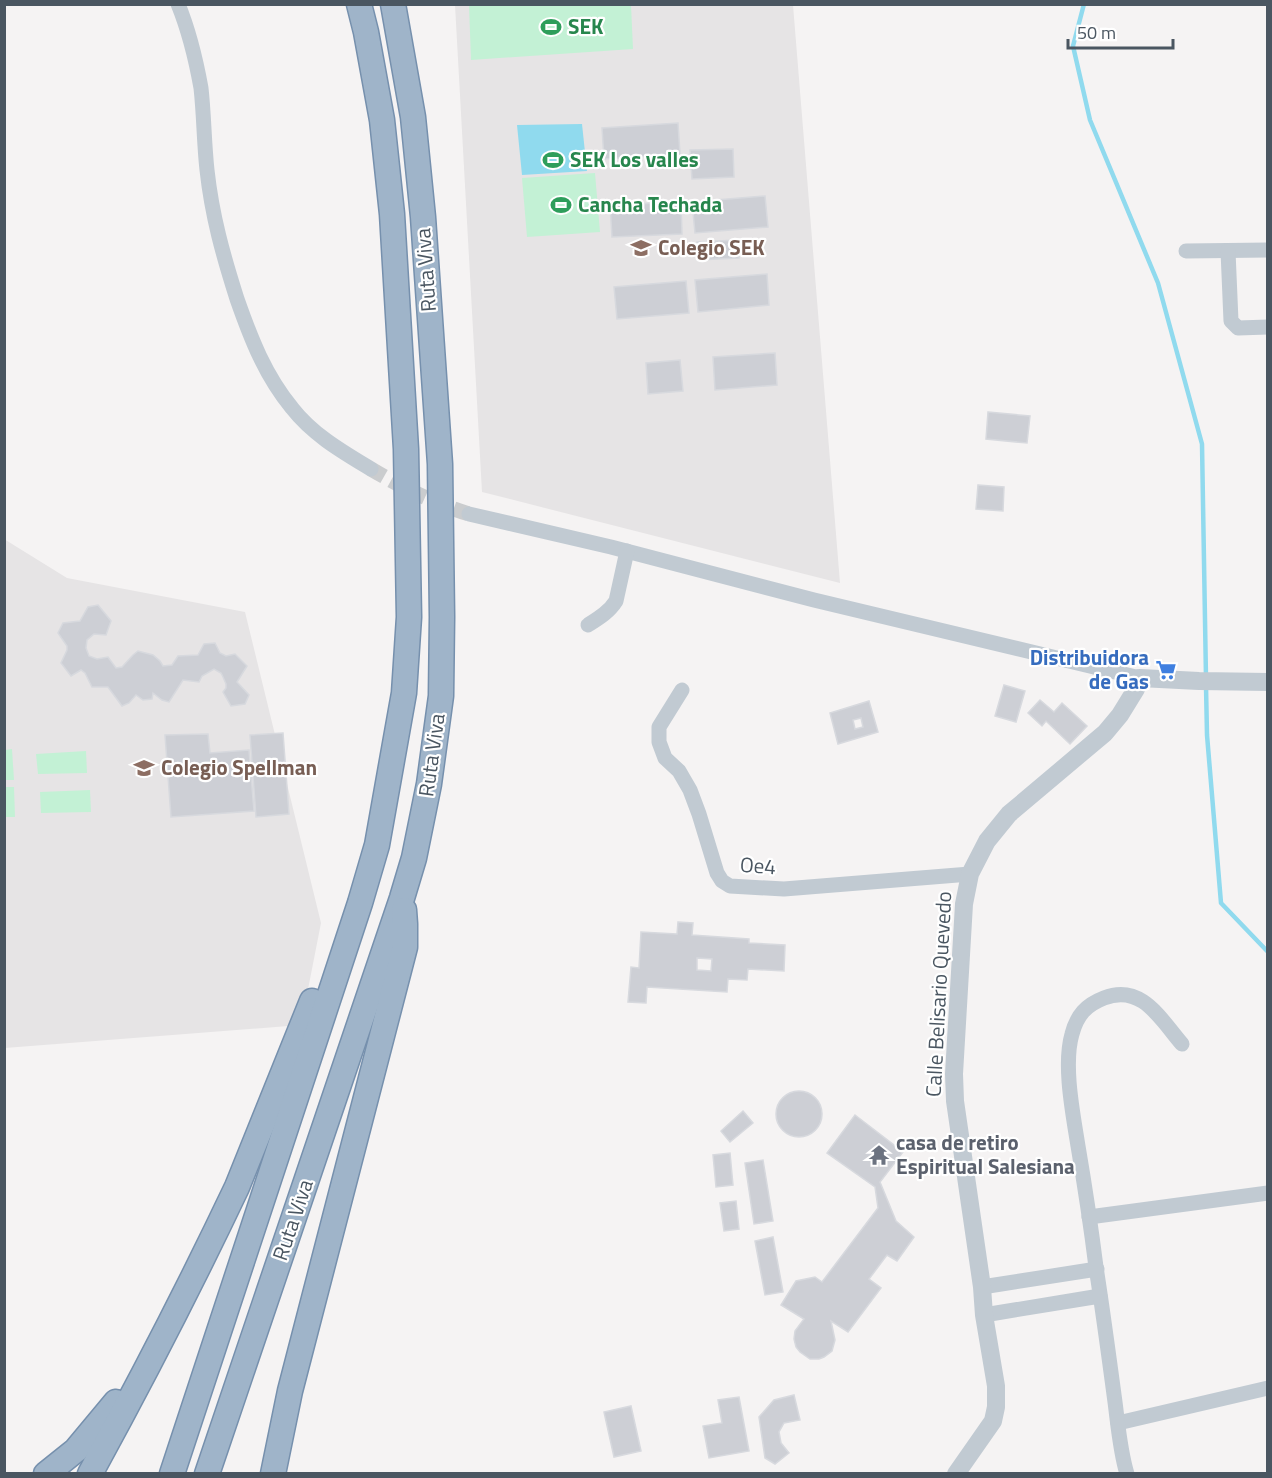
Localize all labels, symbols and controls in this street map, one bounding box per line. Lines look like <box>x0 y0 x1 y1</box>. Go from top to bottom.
place label: SEK <box>568 10 604 42</box>
scale bar <box>1068 12 1173 50</box>
sports icon: SEK <box>539 15 563 39</box>
text: 50 m <box>1077 19 1116 46</box>
place label: SEK Los valles <box>570 143 699 175</box>
sports icon: SEK Los valles <box>541 148 565 172</box>
place label: Cancha Techada <box>578 188 723 220</box>
sports icon: Cancha Techada <box>549 193 573 217</box>
street label: Ruta Viva <box>406 227 444 313</box>
place label: Colegio SEK <box>658 231 765 263</box>
school or university icon: Colegio SEK <box>629 236 653 260</box>
place label: Distribuidora de Gas <box>1030 641 1149 697</box>
supermarket icon: Distribuidora de Gas <box>1154 658 1178 682</box>
street label: Ruta Viva <box>409 711 453 799</box>
place label: Colegio Spellman <box>161 751 317 783</box>
school or university icon: Colegio Spellman <box>132 756 156 780</box>
street label: Oe4 <box>739 848 777 882</box>
street label: Calle Belisario Quevedo <box>917 890 959 1098</box>
place label: casa de retiro Espiritual Salesiana <box>896 1126 1075 1182</box>
temple icon: casa de retiro Espiritual Salesiana <box>867 1143 891 1167</box>
street label: Ruta Viva <box>263 1174 321 1265</box>

